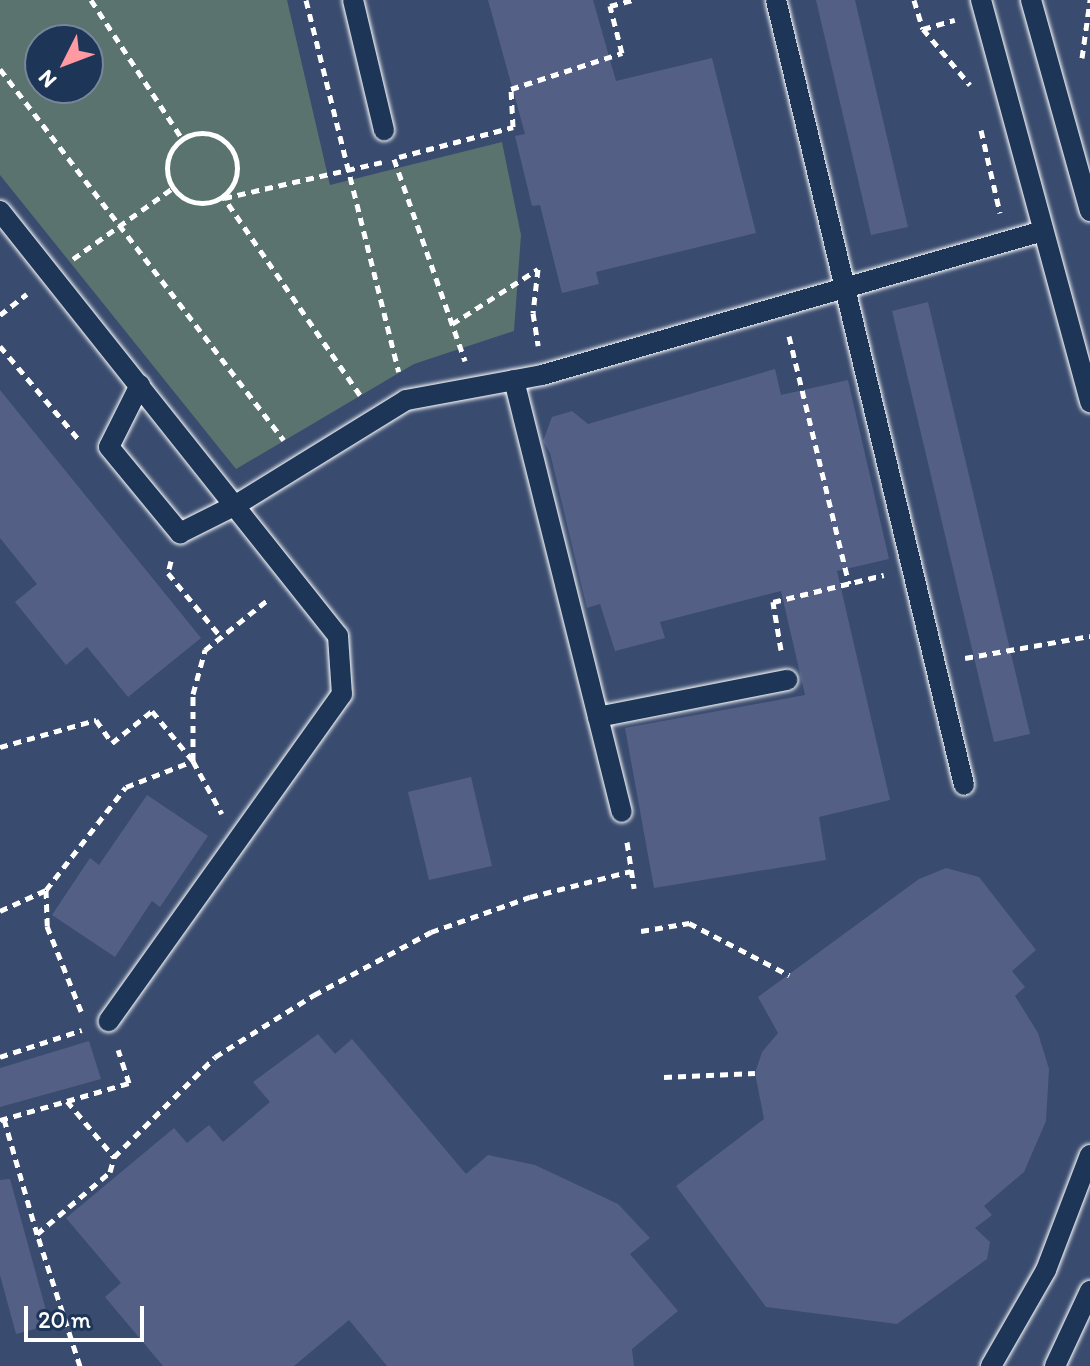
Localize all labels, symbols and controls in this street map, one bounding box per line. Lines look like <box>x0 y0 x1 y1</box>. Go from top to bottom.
north arrow <box>24 24 104 104</box>
text: N <box>32 65 62 94</box>
scale bar <box>28 1290 148 1340</box>
text: 20 m <box>38 1305 91 1334</box>

